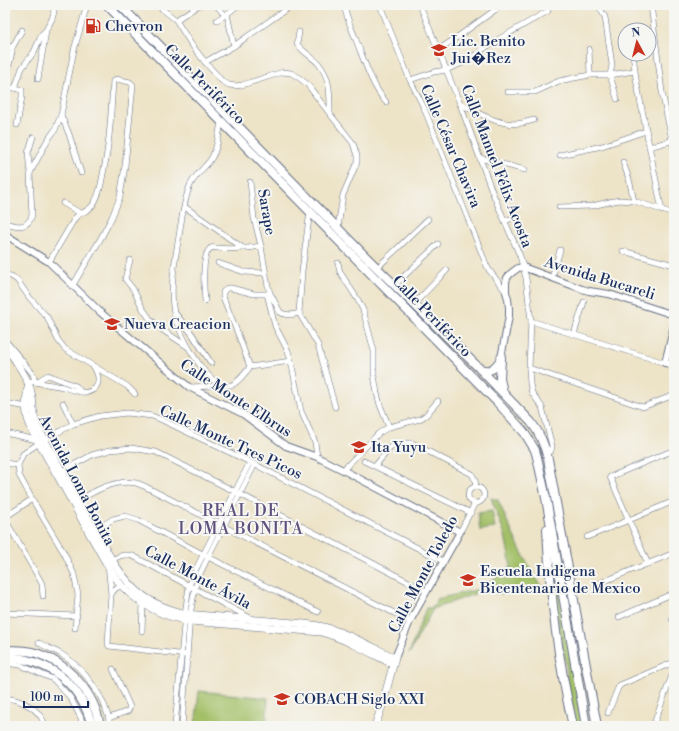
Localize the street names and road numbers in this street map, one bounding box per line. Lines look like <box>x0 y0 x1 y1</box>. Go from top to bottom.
street label: Calle Periférico <box>160 40 249 129</box>
street label: Calle César Chavira <box>416 82 485 211</box>
street label: Calle Manuel Félix Acosta <box>457 82 537 251</box>
street label: Sarape <box>253 188 280 237</box>
street label: Avenida Bucareli <box>541 252 658 304</box>
street label: Calle Periférico <box>388 271 475 361</box>
street label: Calle Monte Elbrus <box>176 355 295 442</box>
street label: Calle Monte Tres Picos <box>156 401 305 484</box>
street label: Avenida Loma Bonita <box>34 411 119 549</box>
street label: Calle Monte Toledo <box>384 512 462 636</box>
street label: Calle Monte Ávila <box>141 540 255 614</box>

